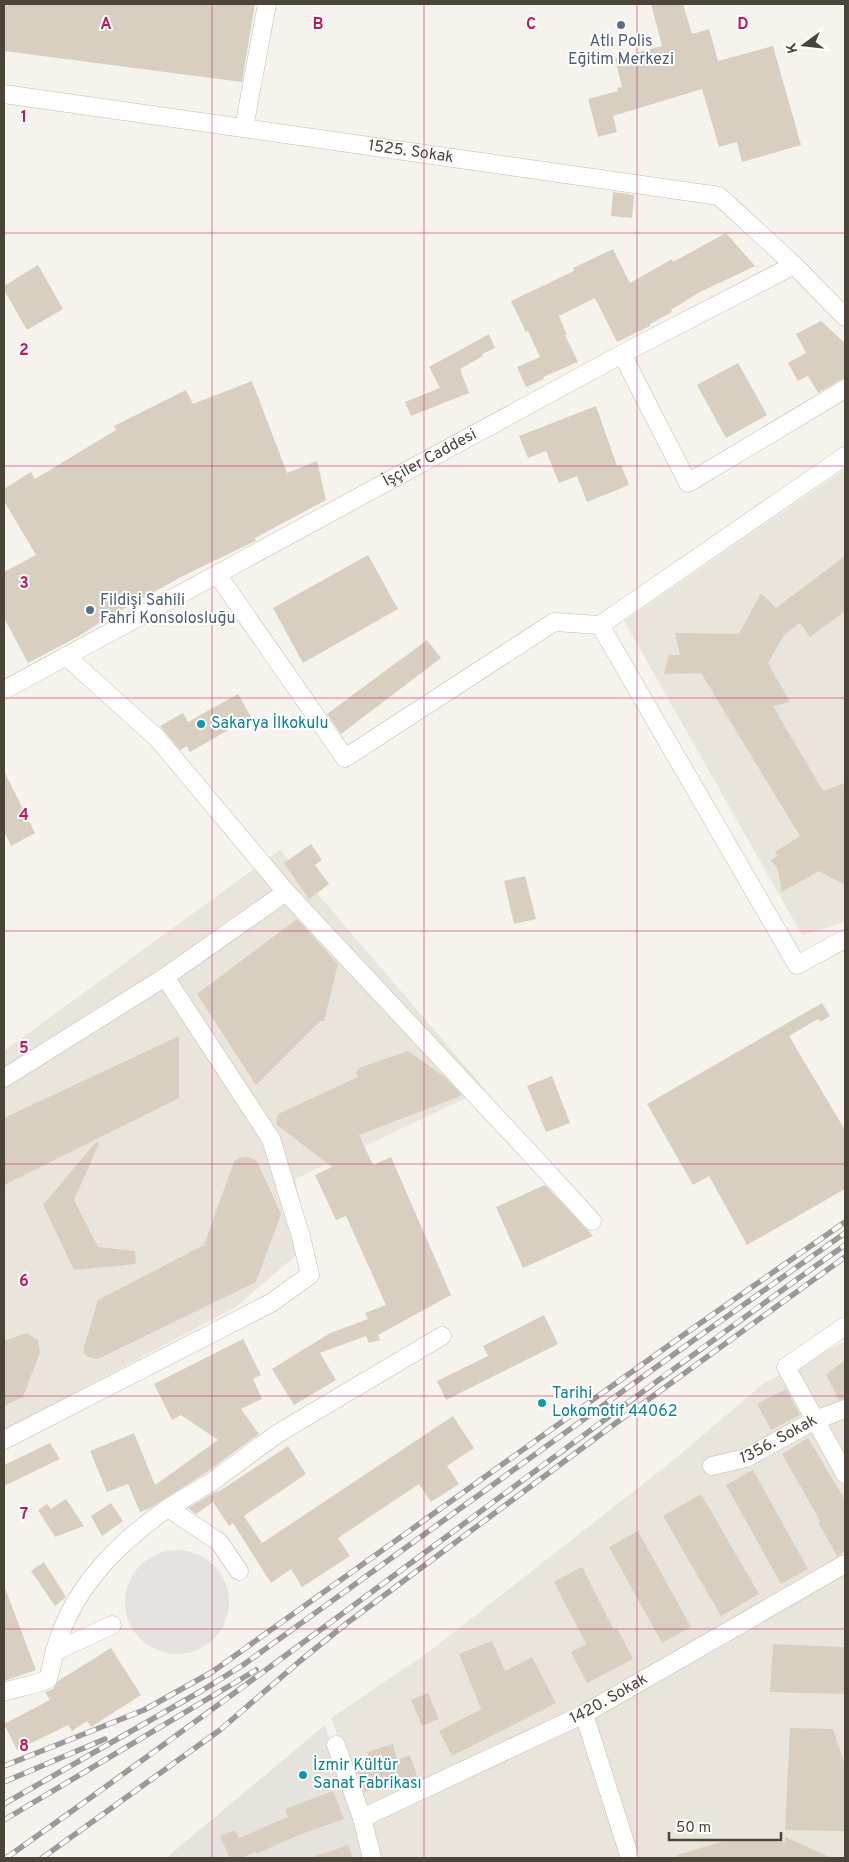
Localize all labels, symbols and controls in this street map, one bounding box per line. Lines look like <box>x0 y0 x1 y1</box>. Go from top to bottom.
text: A <box>100 15 112 35</box>
text: B <box>312 15 324 35</box>
text: C <box>526 15 536 35</box>
text: D <box>737 15 749 35</box>
marker: Atlı Polis Eğitim Merkezi <box>615 19 627 31</box>
north arrow <box>779 20 829 70</box>
place label: Atlı Polis Eğitim Merkezi <box>568 32 674 70</box>
text: K <box>783 41 802 55</box>
text: 1 <box>21 108 27 128</box>
street label: 1525. Sokak <box>367 136 455 168</box>
text: 2 <box>19 341 29 361</box>
street label: İşçiler Caddesi <box>379 425 480 492</box>
text: 3 <box>19 574 29 594</box>
place label: Fildişi Sahili Fahri Konsolosluğu <box>100 591 235 629</box>
marker: Fildişi Sahili Fahri Konsolosluğu <box>84 604 96 616</box>
place label: Sakarya İlkokulu <box>211 713 329 734</box>
marker: Sakarya İlkokulu <box>195 718 207 730</box>
text: 4 <box>19 806 29 826</box>
text: 5 <box>19 1039 29 1059</box>
text: 6 <box>19 1272 29 1292</box>
place label: Tarihi Lokomotif 44062 <box>552 1384 678 1422</box>
marker: Tarihi Lokomotif 44062 <box>536 1397 548 1409</box>
street label: 1356. Sokak <box>738 1411 821 1469</box>
text: 7 <box>20 1505 28 1525</box>
street label: 1420. Sokak <box>567 1669 651 1729</box>
text: 8 <box>19 1737 29 1757</box>
place label: İzmir Kültür Sanat Fabrikası <box>313 1755 422 1794</box>
marker: İzmir Kültür Sanat Fabrikası <box>297 1769 309 1781</box>
scale bar <box>669 1810 782 1842</box>
text: 50 m <box>676 1819 711 1838</box>

